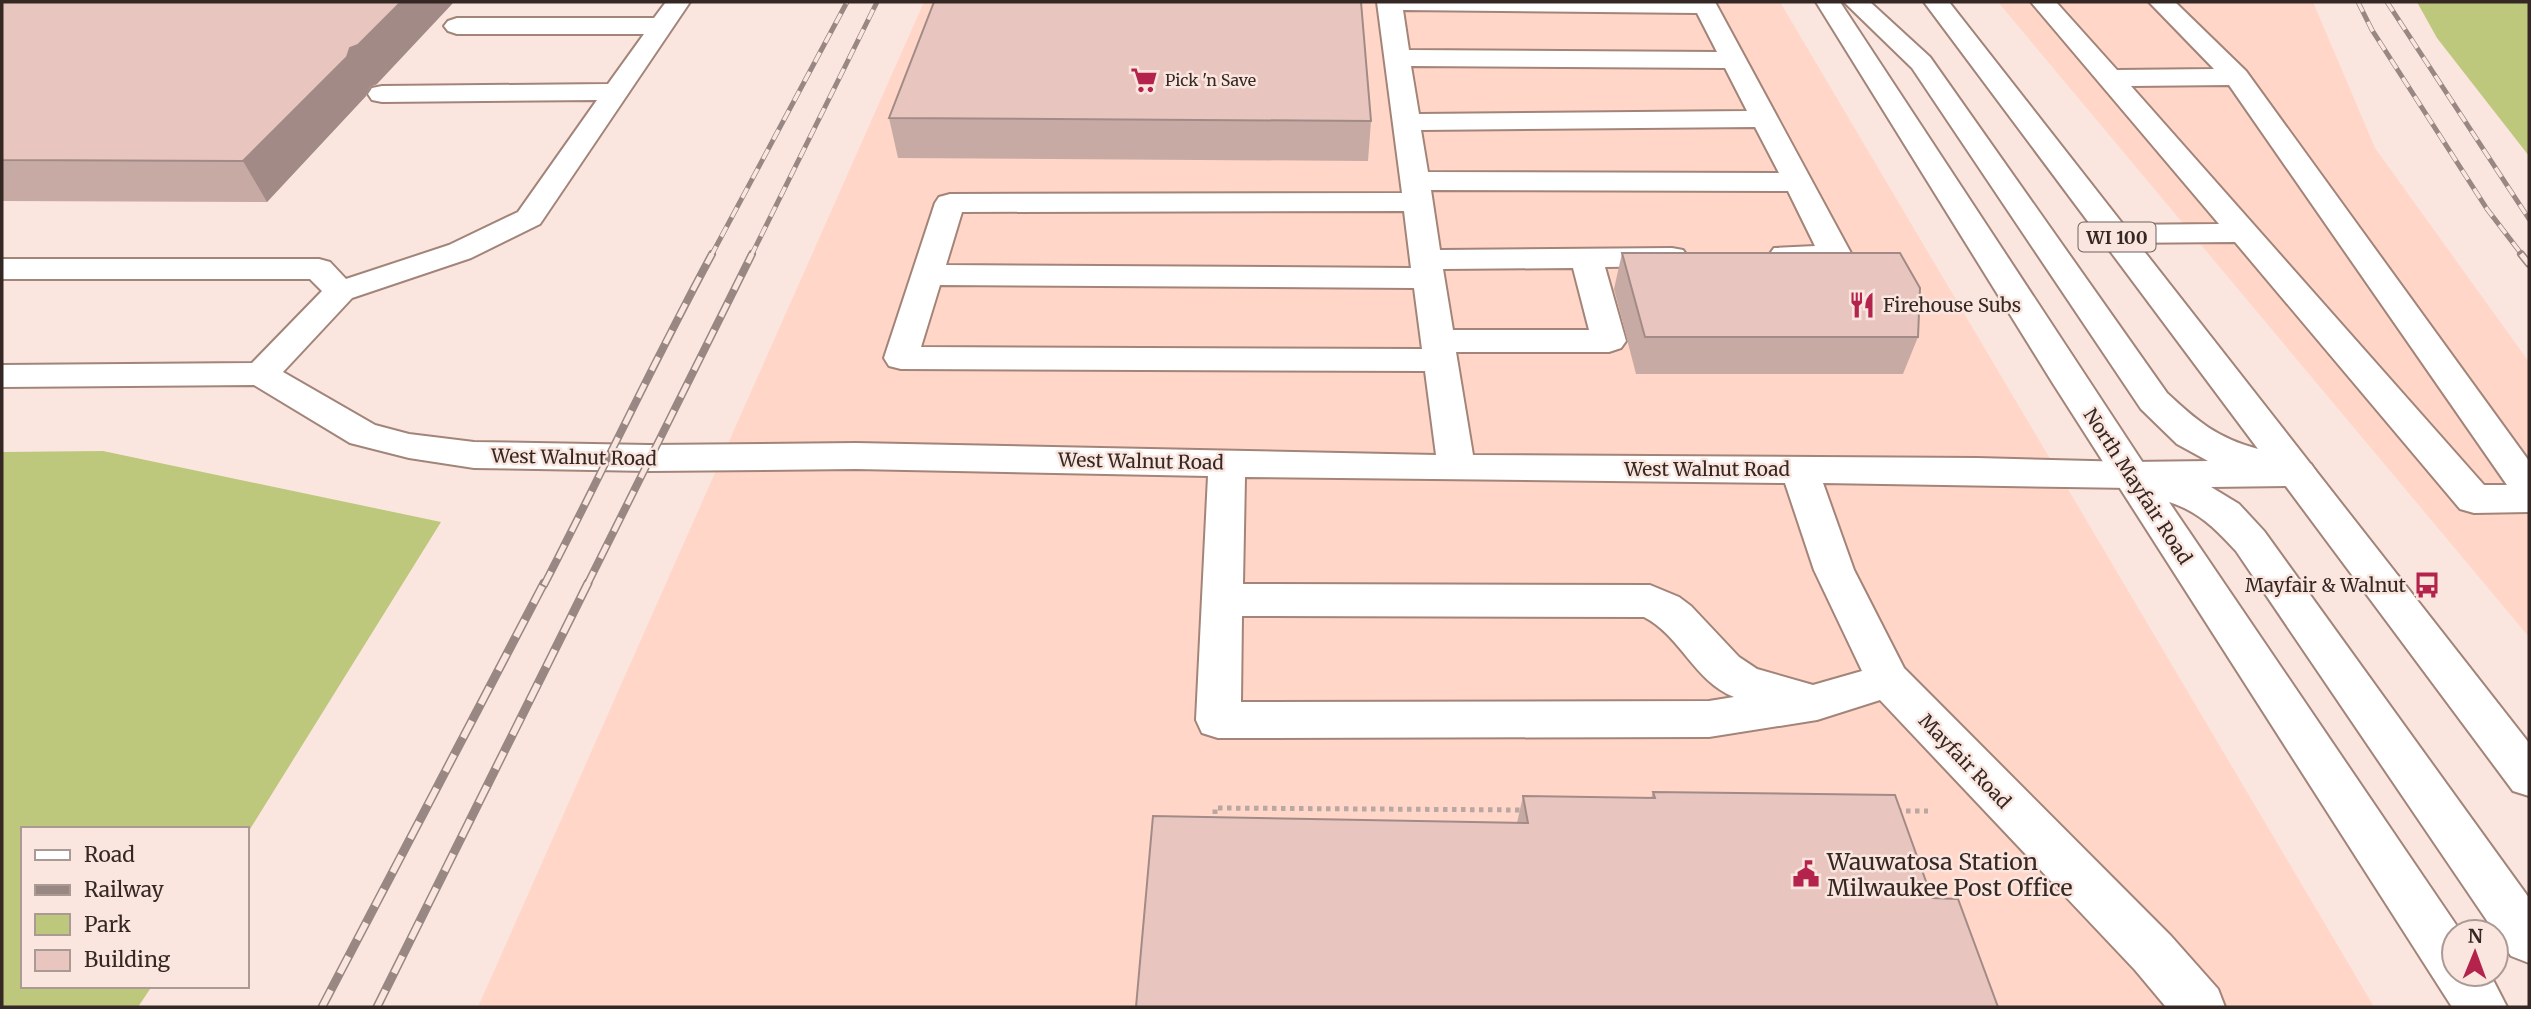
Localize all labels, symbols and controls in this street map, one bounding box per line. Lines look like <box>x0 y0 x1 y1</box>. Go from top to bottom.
supermarket icon: Pick 'n Save <box>1129 65 1159 95</box>
place label: Pick 'n Save <box>1165 70 1256 90</box>
road number: WI 100 <box>2078 222 2156 251</box>
restaurant icon: Firehouse Subs <box>1847 290 1877 320</box>
place label: Firehouse Subs <box>1883 293 2021 317</box>
street label: North Mayfair Road <box>2079 404 2197 568</box>
street label: West Walnut Road <box>490 444 657 470</box>
street label: West Walnut Road <box>1057 448 1224 474</box>
street label: West Walnut Road <box>1623 457 1790 481</box>
bus stop icon: Mayfair & Walnut <box>2412 570 2442 600</box>
place label: Mayfair & Walnut <box>2245 573 2407 597</box>
street label: Mayfair Road <box>1914 709 2016 813</box>
legend <box>21 827 248 988</box>
text: Road <box>84 841 135 868</box>
place label: Wauwatosa Station Milwaukee Post Office <box>1826 847 2072 902</box>
public building icon: Wauwatosa Station Milwaukee Post Office <box>1791 859 1821 889</box>
text: Railway <box>84 876 165 903</box>
text: Park <box>84 911 131 938</box>
north arrow <box>2440 918 2510 988</box>
text: N <box>2468 924 2483 948</box>
text: Building <box>84 946 171 973</box>

